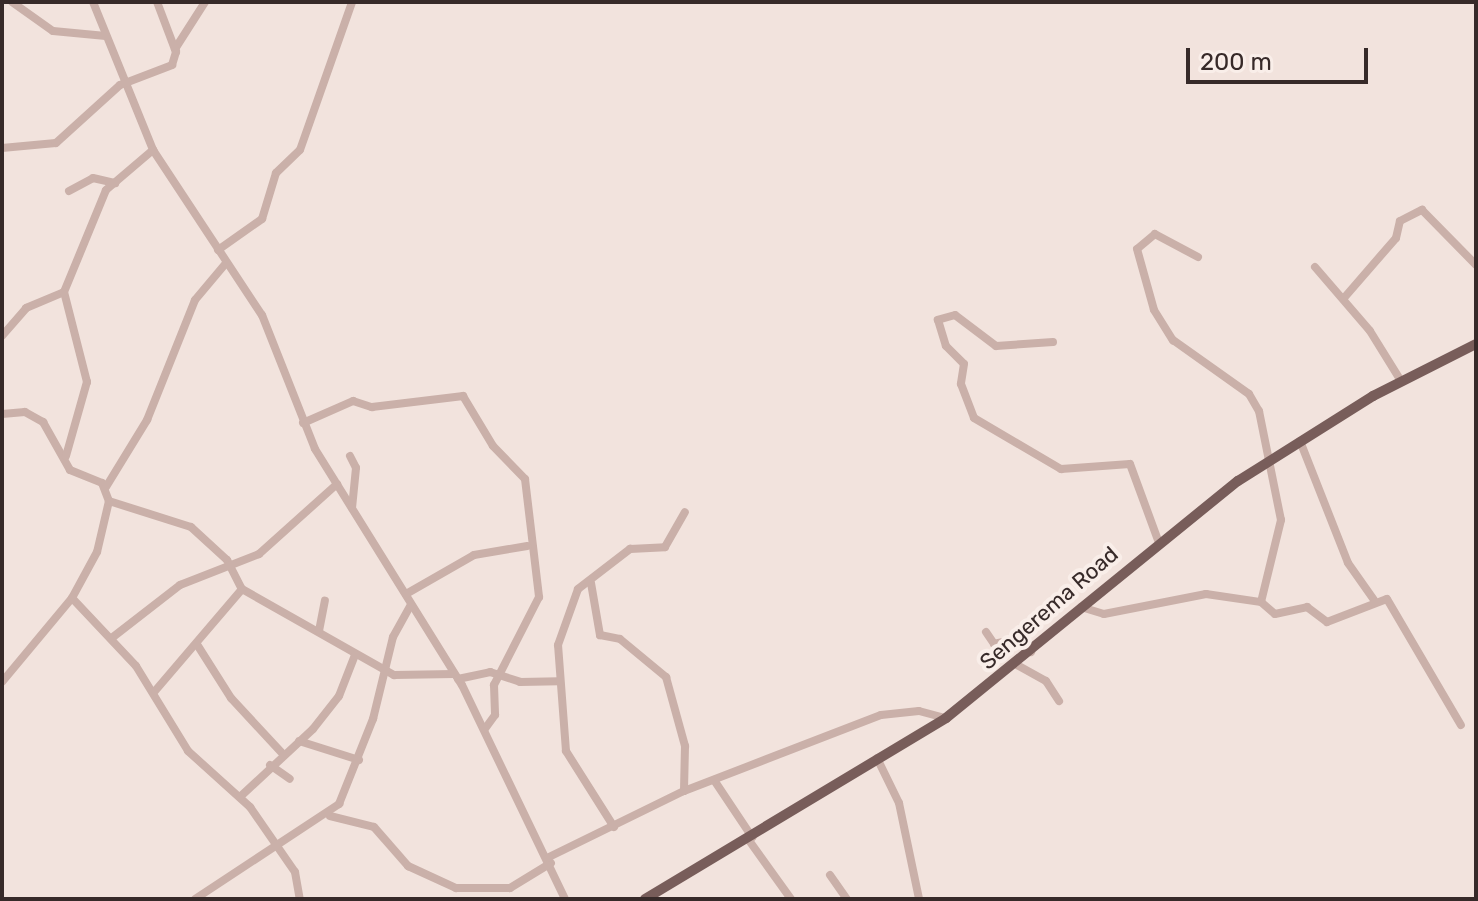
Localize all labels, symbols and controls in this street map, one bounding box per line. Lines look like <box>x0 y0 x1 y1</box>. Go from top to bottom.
scale bar <box>1190 32 1372 82</box>
text: 200 m <box>1200 48 1272 76</box>
street label: Sengerema Road <box>974 541 1124 675</box>

